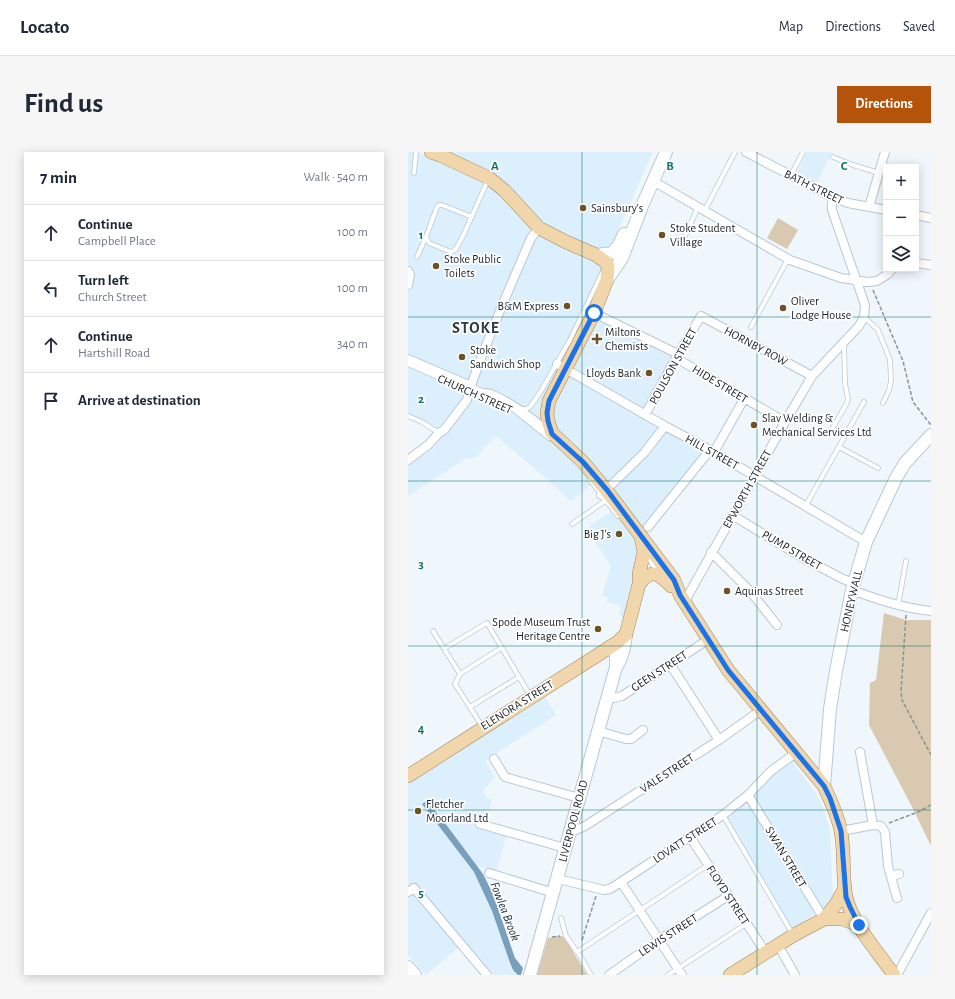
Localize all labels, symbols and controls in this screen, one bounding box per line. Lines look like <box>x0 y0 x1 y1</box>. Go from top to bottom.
text: Locato <box>20 18 69 37</box>
text: Map <box>779 20 803 34</box>
text: Directions <box>825 20 881 34</box>
text: Saved <box>903 20 935 34</box>
button: Directions <box>837 86 931 123</box>
text: Find us <box>24 90 103 118</box>
text: A <box>491 160 499 173</box>
text: B <box>666 160 674 173</box>
text: C <box>841 160 848 173</box>
map controls <box>883 164 919 272</box>
button: + <box>883 164 919 200</box>
street label: BATH STREET <box>782 168 846 207</box>
text: 7 min <box>40 169 77 186</box>
text: Walk · 540 m <box>304 171 368 184</box>
button: − <box>883 200 919 236</box>
place label: Sainsbury's <box>591 202 643 215</box>
marker: Sainsbury's <box>578 203 588 213</box>
text: Continue <box>78 217 133 232</box>
icon: ahead <box>40 222 62 244</box>
place label: Stoke Student Village <box>670 222 736 248</box>
text: 100 m <box>337 226 368 239</box>
text: 1 <box>419 229 423 242</box>
marker: Stoke Student Village <box>657 230 667 240</box>
text: Campbell Place <box>78 235 156 248</box>
button: layers <box>883 236 919 272</box>
place label: Stoke Public Toilets <box>444 253 501 279</box>
marker: Stoke Public Toilets <box>431 261 441 271</box>
text: Turn left <box>78 273 129 288</box>
icon: left <box>40 278 62 300</box>
text: 100 m <box>337 282 368 295</box>
text: Church Street <box>78 291 147 304</box>
place label: Oliver Lodge House <box>791 295 851 321</box>
place label: B&M Express <box>498 300 559 312</box>
marker: B&M Express <box>562 301 572 311</box>
marker: Oliver Lodge House <box>778 303 788 313</box>
route start <box>585 304 603 322</box>
district label: STOKE <box>452 320 500 336</box>
street label: HORNBY ROW <box>722 324 790 368</box>
place label: Miltons Chemists <box>605 326 648 352</box>
street label: POULSON STREET <box>647 326 699 406</box>
text: Continue <box>78 329 133 344</box>
icon: ahead <box>40 334 62 356</box>
marker: Miltons Chemists <box>592 334 602 344</box>
text: 340 m <box>337 338 368 351</box>
place label: Stoke Sandwich Shop <box>470 344 541 370</box>
text: Hartshill Road <box>78 347 150 360</box>
marker: Stoke Sandwich Shop <box>457 352 467 362</box>
street label: HIDE STREET <box>690 363 750 405</box>
place label: Lloyds Bank <box>586 367 642 380</box>
marker: Lloyds Bank <box>644 368 654 378</box>
street label: CHURCH STREET <box>436 372 514 416</box>
icon: arrive <box>40 390 62 412</box>
text: Arrive at destination <box>78 393 201 408</box>
text: 2 <box>418 393 424 406</box>
place label: Slav Welding & Mechanical Services Ltd <box>762 412 872 438</box>
marker: Slav Welding & Mechanical Services Ltd <box>749 420 759 430</box>
street label: HILL STREET <box>683 432 741 472</box>
street label: EPWORTH STREET <box>720 448 774 530</box>
place label: Big J's <box>584 528 611 540</box>
street label: PUMP STREET <box>760 528 824 572</box>
marker: Big J's <box>614 529 624 539</box>
text: 3 <box>418 558 424 571</box>
street label: HONEYWALL <box>838 569 864 633</box>
place label: Aquinas Street <box>735 585 803 597</box>
marker: Aquinas Street <box>722 586 732 596</box>
place label: Spode Museum Trust Heritage Centre <box>492 616 590 642</box>
marker: Spode Museum Trust Heritage Centre <box>593 624 603 634</box>
street label: GEEN STREET <box>629 648 689 694</box>
street label: ELENORA STREET <box>479 678 556 732</box>
text: 4 <box>418 723 425 736</box>
street label: VALE STREET <box>638 751 696 795</box>
street label: LIVERPOOL ROAD <box>556 778 590 863</box>
place label: Fletcher Moorland Ltd <box>426 798 488 824</box>
marker: Fletcher Moorland Ltd <box>413 806 423 816</box>
street label: LOVATT STREET <box>651 815 719 865</box>
street label: SWAN STREET <box>763 824 809 890</box>
street label: FLOYD STREET <box>704 863 752 927</box>
water label: Fowlea Brook <box>487 880 522 943</box>
text: 5 <box>418 887 424 900</box>
street label: LEWIS STREET <box>636 911 700 958</box>
route end <box>850 916 868 934</box>

